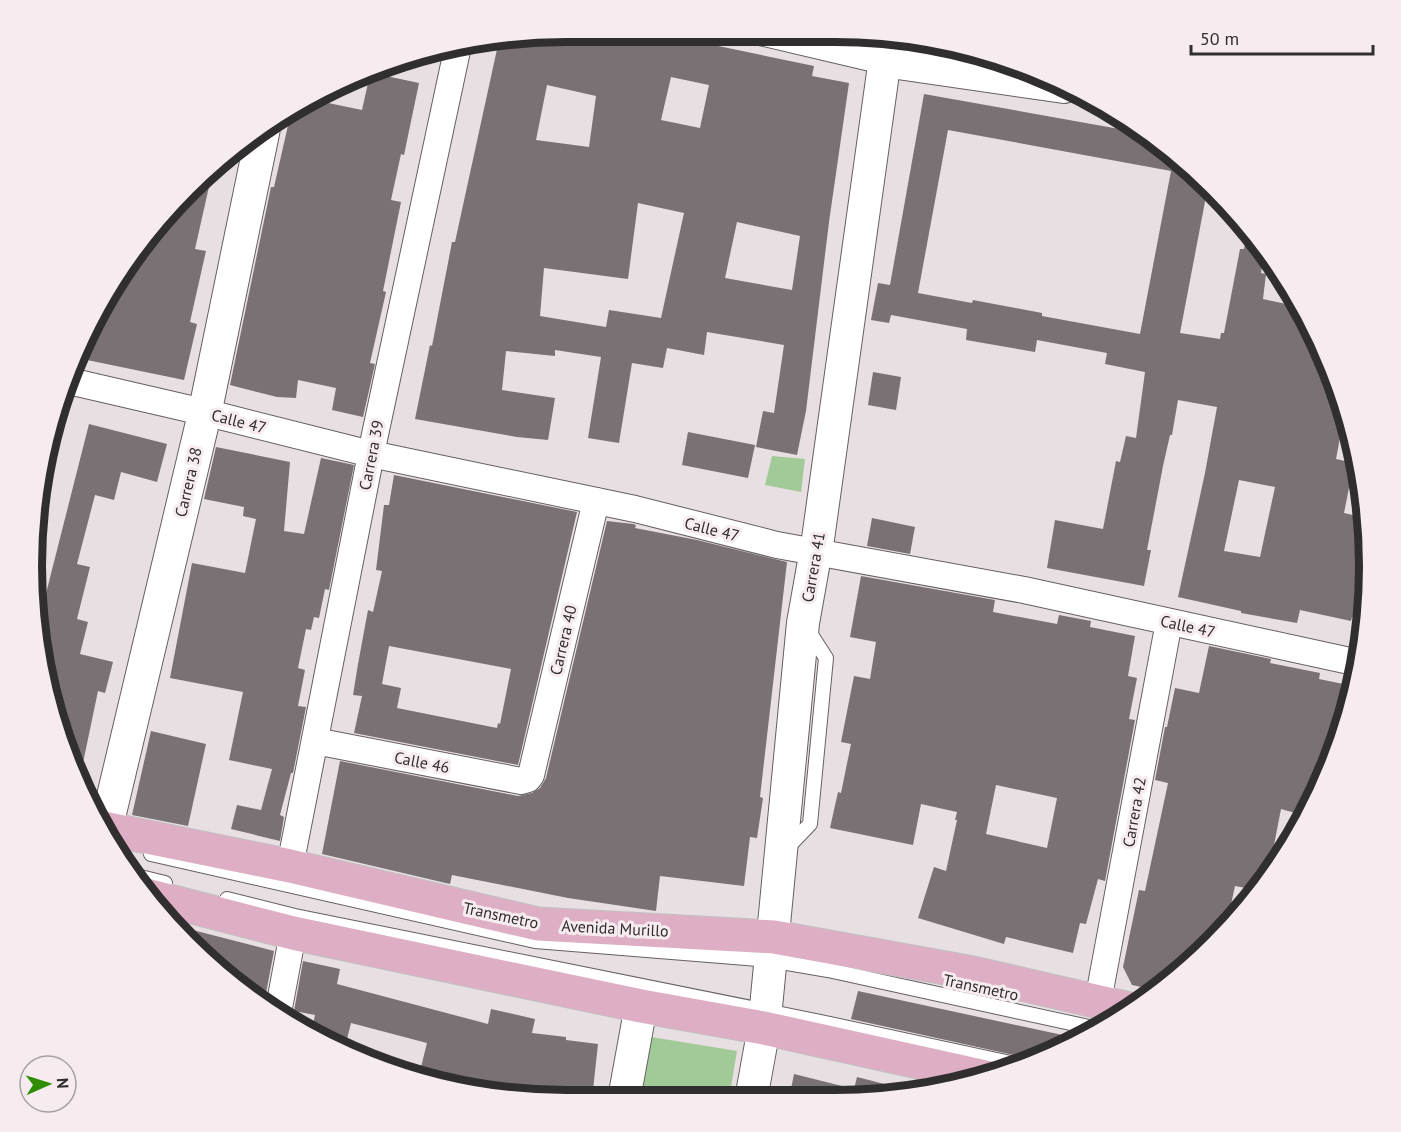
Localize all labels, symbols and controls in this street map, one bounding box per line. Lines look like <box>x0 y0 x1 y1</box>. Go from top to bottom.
scale bar <box>1191 18 1372 56</box>
text: 50 m <box>1200 27 1239 50</box>
street label: Calle 47 <box>209 405 269 437</box>
street label: Carrera 39 <box>354 418 388 492</box>
street label: Carrera 38 <box>170 445 206 519</box>
street label: Calle 47 <box>682 513 742 545</box>
street label: Carrera 41 <box>797 530 829 604</box>
street label: Carrera 40 <box>545 603 581 677</box>
street label: Calle 47 <box>1159 610 1217 642</box>
street label: Calle 46 <box>393 747 451 777</box>
street label: Carrera 42 <box>1118 775 1150 849</box>
street label: Transmetro <box>461 897 541 933</box>
street label: Avenida Murillo <box>561 915 669 941</box>
street label: Transmetro <box>941 969 1021 1005</box>
north arrow <box>18 1054 78 1114</box>
text: N <box>53 1077 73 1089</box>

